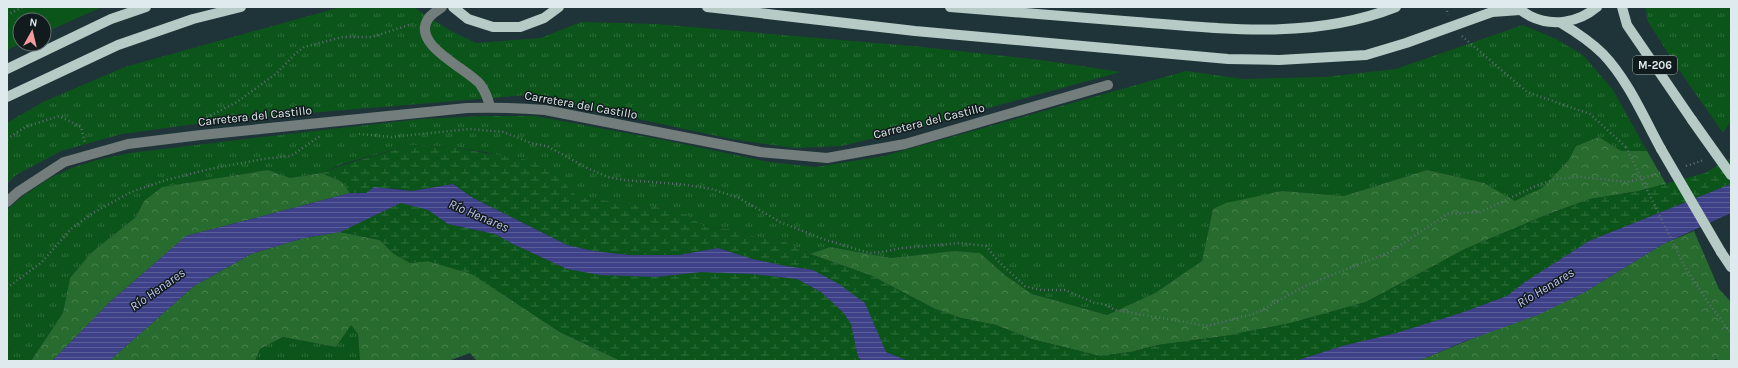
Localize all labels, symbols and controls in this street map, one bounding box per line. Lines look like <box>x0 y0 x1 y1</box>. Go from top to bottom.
north arrow <box>12 12 52 52</box>
text: N <box>29 16 38 30</box>
road number: M-206 <box>1633 56 1677 74</box>
street label: Carretera del Castillo <box>523 88 639 122</box>
street label: Carretera del Castillo <box>872 100 986 142</box>
street label: Carretera del Castillo <box>197 103 313 129</box>
water label: Río Henares <box>446 196 511 235</box>
water label: Río Henares <box>127 265 188 314</box>
water label: Río Henares <box>1514 265 1577 310</box>

